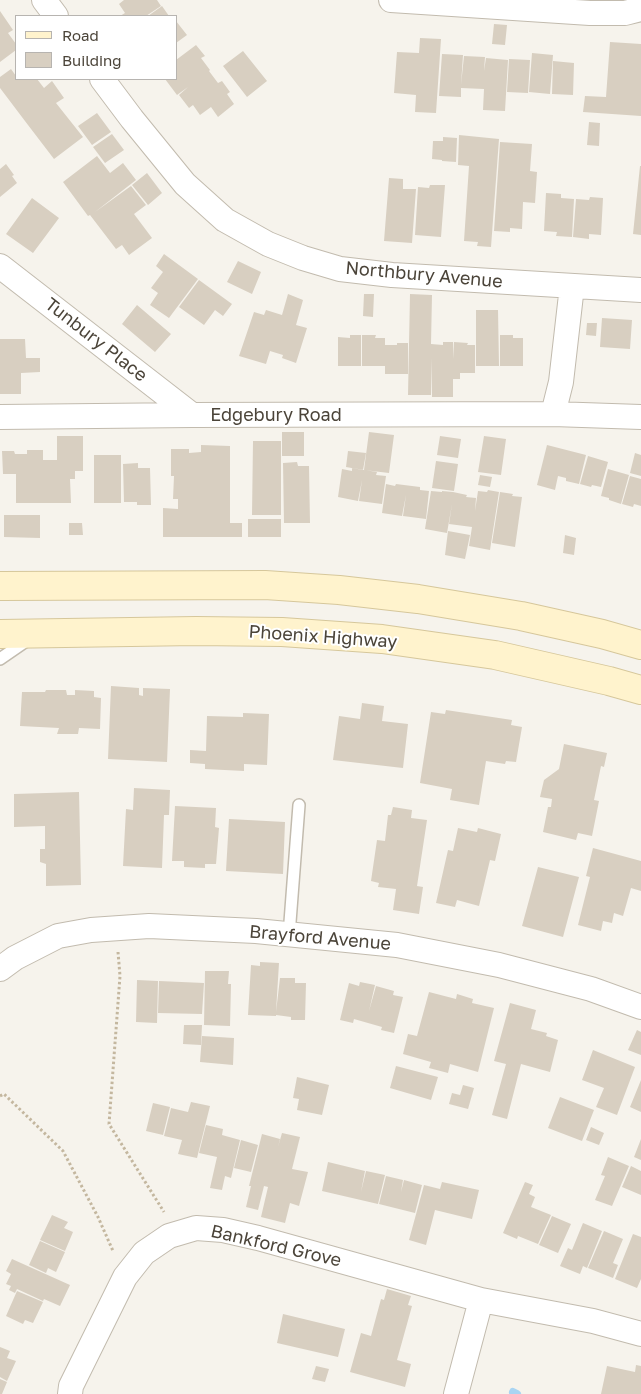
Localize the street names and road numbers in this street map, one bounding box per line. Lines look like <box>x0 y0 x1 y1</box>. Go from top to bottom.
street label: Northbury Avenue <box>344 257 504 293</box>
street label: Tunbury Place <box>41 293 151 387</box>
street label: Edgebury Road <box>210 404 342 426</box>
street label: Phoenix Highway <box>248 621 398 653</box>
street label: Brayford Avenue <box>248 921 392 955</box>
street label: Bankford Grove <box>209 1220 343 1272</box>

